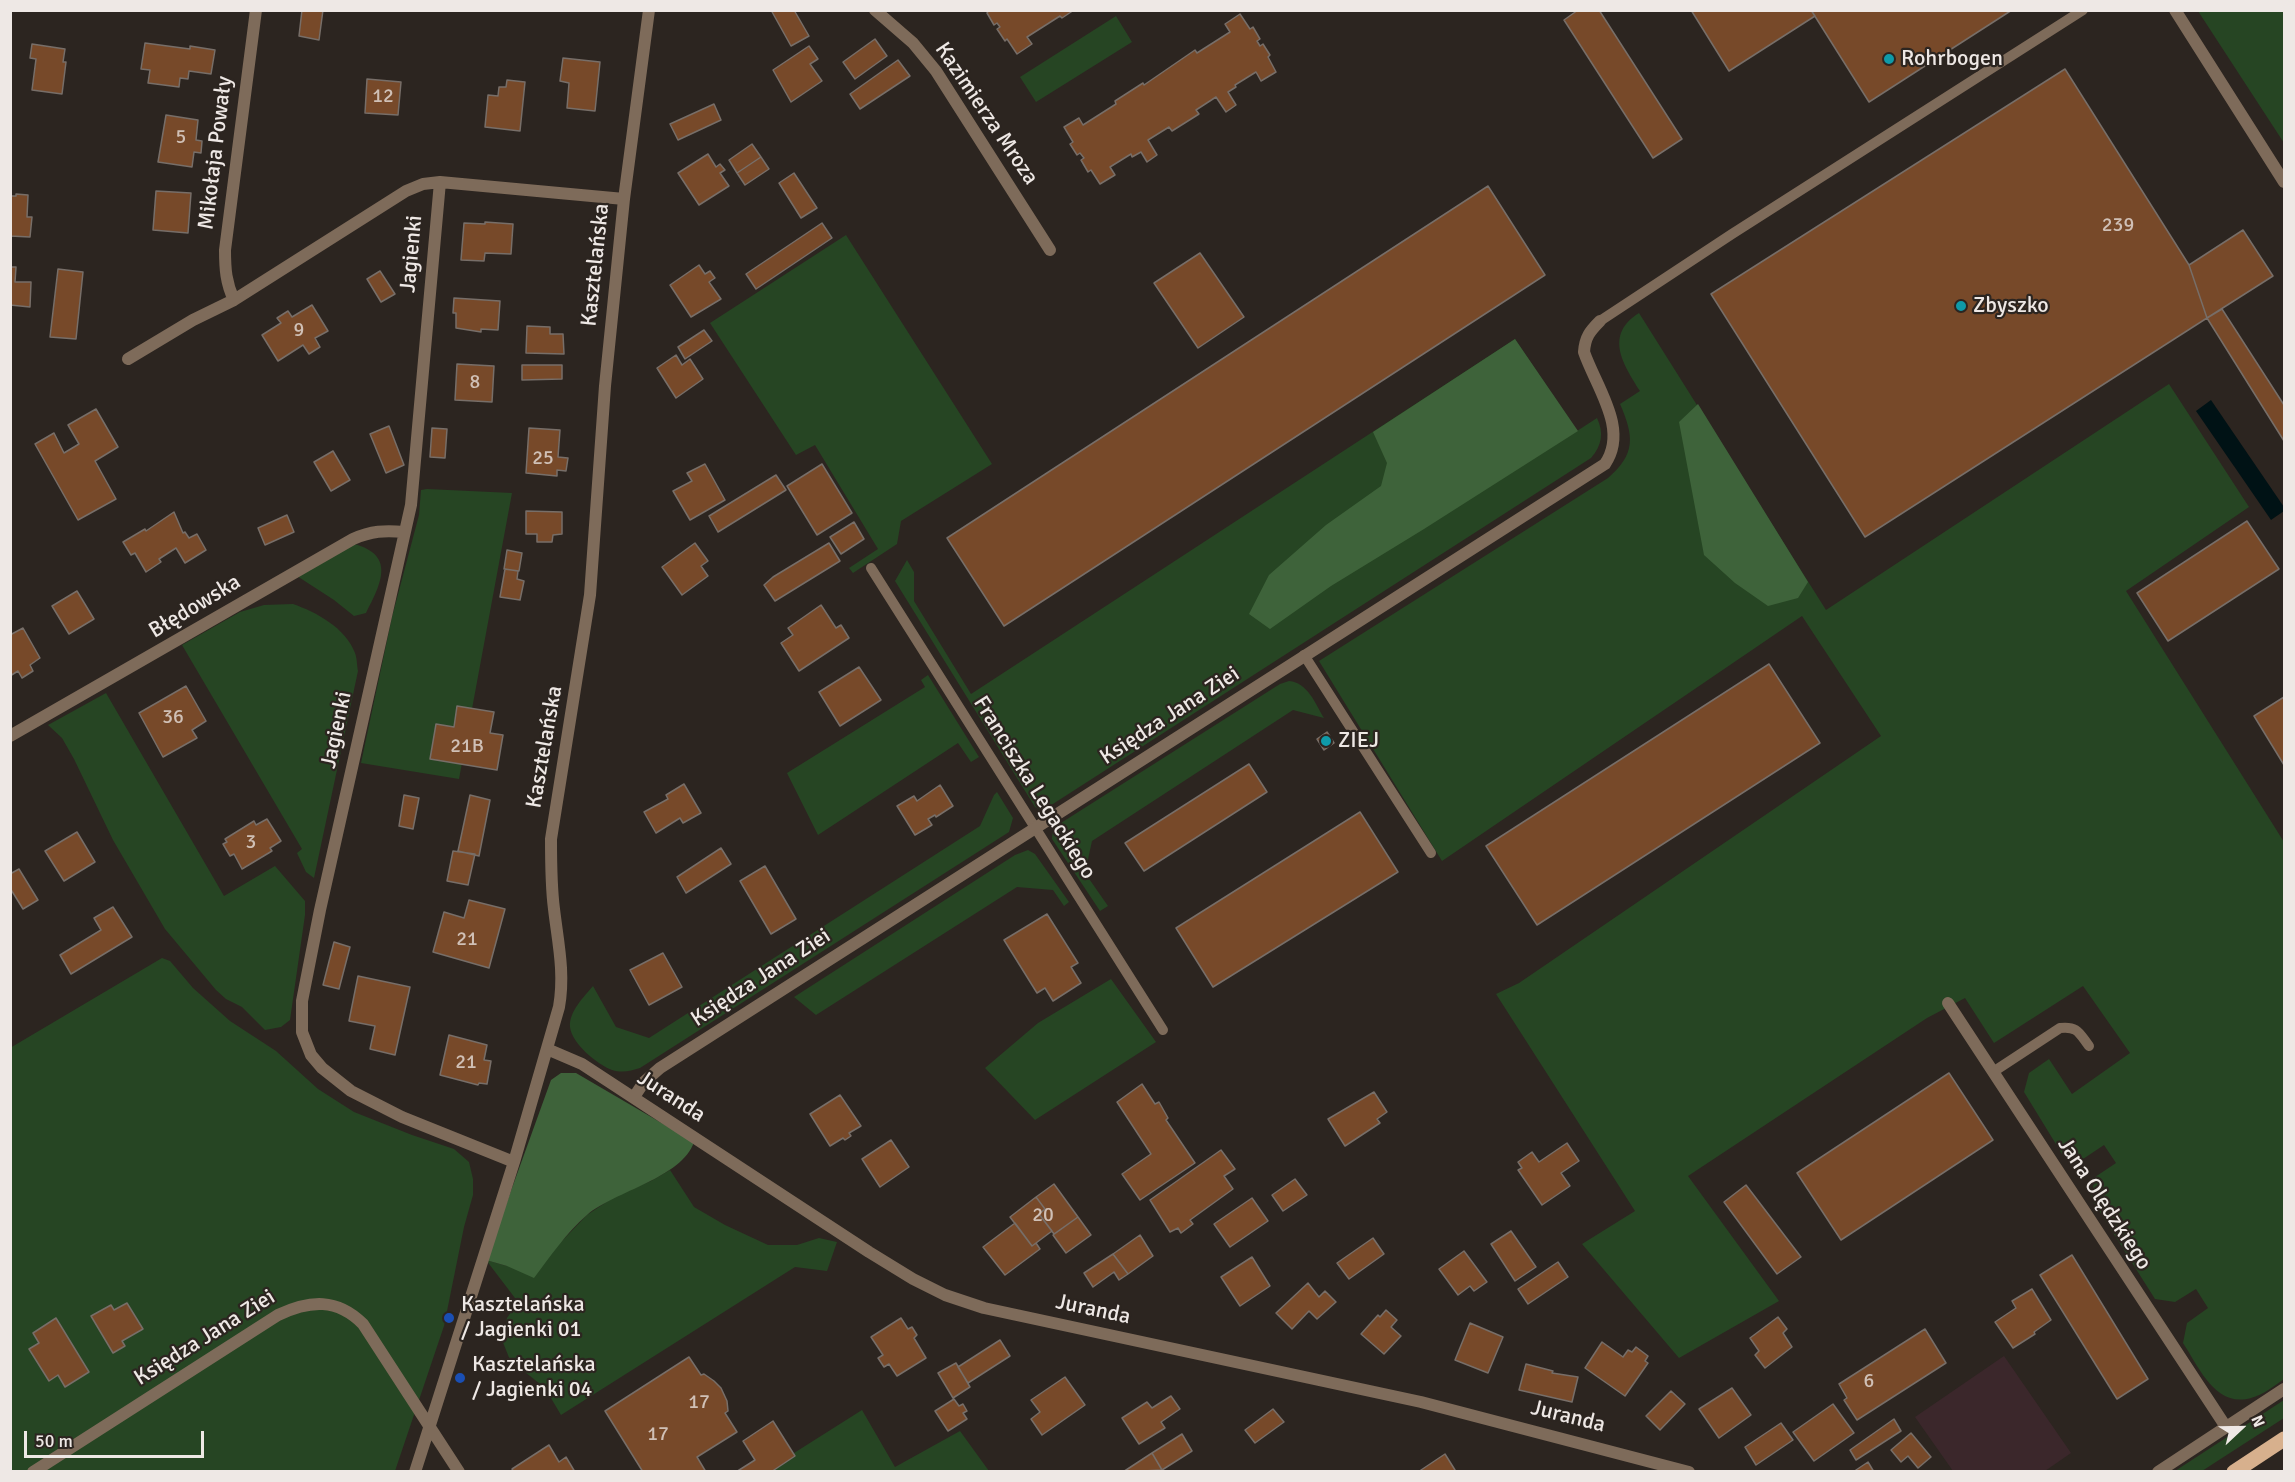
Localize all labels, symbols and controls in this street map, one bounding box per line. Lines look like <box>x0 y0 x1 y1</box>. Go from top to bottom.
street label: Kazimierza Mroza <box>929 38 1043 190</box>
place label: Rohrbogen <box>1901 46 2003 72</box>
marker: Rohrbogen <box>1882 52 1896 66</box>
street label: Mikołaja Powały <box>193 75 239 231</box>
house number: 12 <box>372 85 394 109</box>
house number: 5 <box>176 126 186 150</box>
street label: Kasztelańska <box>576 202 616 328</box>
street label: Jagienki <box>395 214 429 294</box>
house number: 239 <box>2102 214 2134 238</box>
place label: Zbyszko <box>1973 293 2049 319</box>
marker: Zbyszko <box>1954 299 1968 313</box>
house number: 9 <box>294 319 304 343</box>
house number: 8 <box>470 371 480 395</box>
house number: 25 <box>532 447 554 471</box>
street label: Błędowska <box>144 569 246 645</box>
street label: Księdza Jana Ziei <box>1095 661 1245 771</box>
street label: Kasztelańska <box>521 684 569 810</box>
street label: Jagienki <box>316 689 358 771</box>
street label: Franciszka Legackiego <box>967 692 1101 884</box>
house number: 36 <box>162 706 184 730</box>
place label: ZIEJ <box>1338 728 1379 754</box>
marker: ZIEJ <box>1319 734 1333 748</box>
house number: 21B <box>450 735 484 759</box>
house number: 3 <box>246 831 256 855</box>
street label: Księdza Jana Ziei <box>686 923 836 1033</box>
house number: 21 <box>456 928 478 952</box>
house number: 21 <box>455 1051 477 1075</box>
street label: Juranda <box>632 1065 710 1129</box>
street label: Jana Olędzkiego <box>2051 1133 2157 1275</box>
house number: 20 <box>1032 1204 1054 1228</box>
street label: Księdza Jana Ziei <box>130 1284 280 1392</box>
street label: Juranda <box>1053 1289 1133 1331</box>
place label: Kasztelańska / Jagienki 01 <box>461 1292 585 1344</box>
marker: Kasztelańska / Jagienki 01 <box>442 1311 456 1325</box>
place label: Kasztelańska / Jagienki 04 <box>472 1352 596 1404</box>
house number: 6 <box>1864 1370 1874 1394</box>
marker: Kasztelańska / Jagienki 04 <box>453 1371 467 1385</box>
house number: 17 <box>688 1391 710 1415</box>
street label: Juranda <box>1528 1395 1608 1439</box>
north arrow <box>2211 1398 2271 1458</box>
text: N <box>2246 1412 2269 1430</box>
scale bar <box>27 1419 207 1457</box>
house number: 17 <box>647 1423 669 1447</box>
text: 50 m <box>35 1430 73 1452</box>

